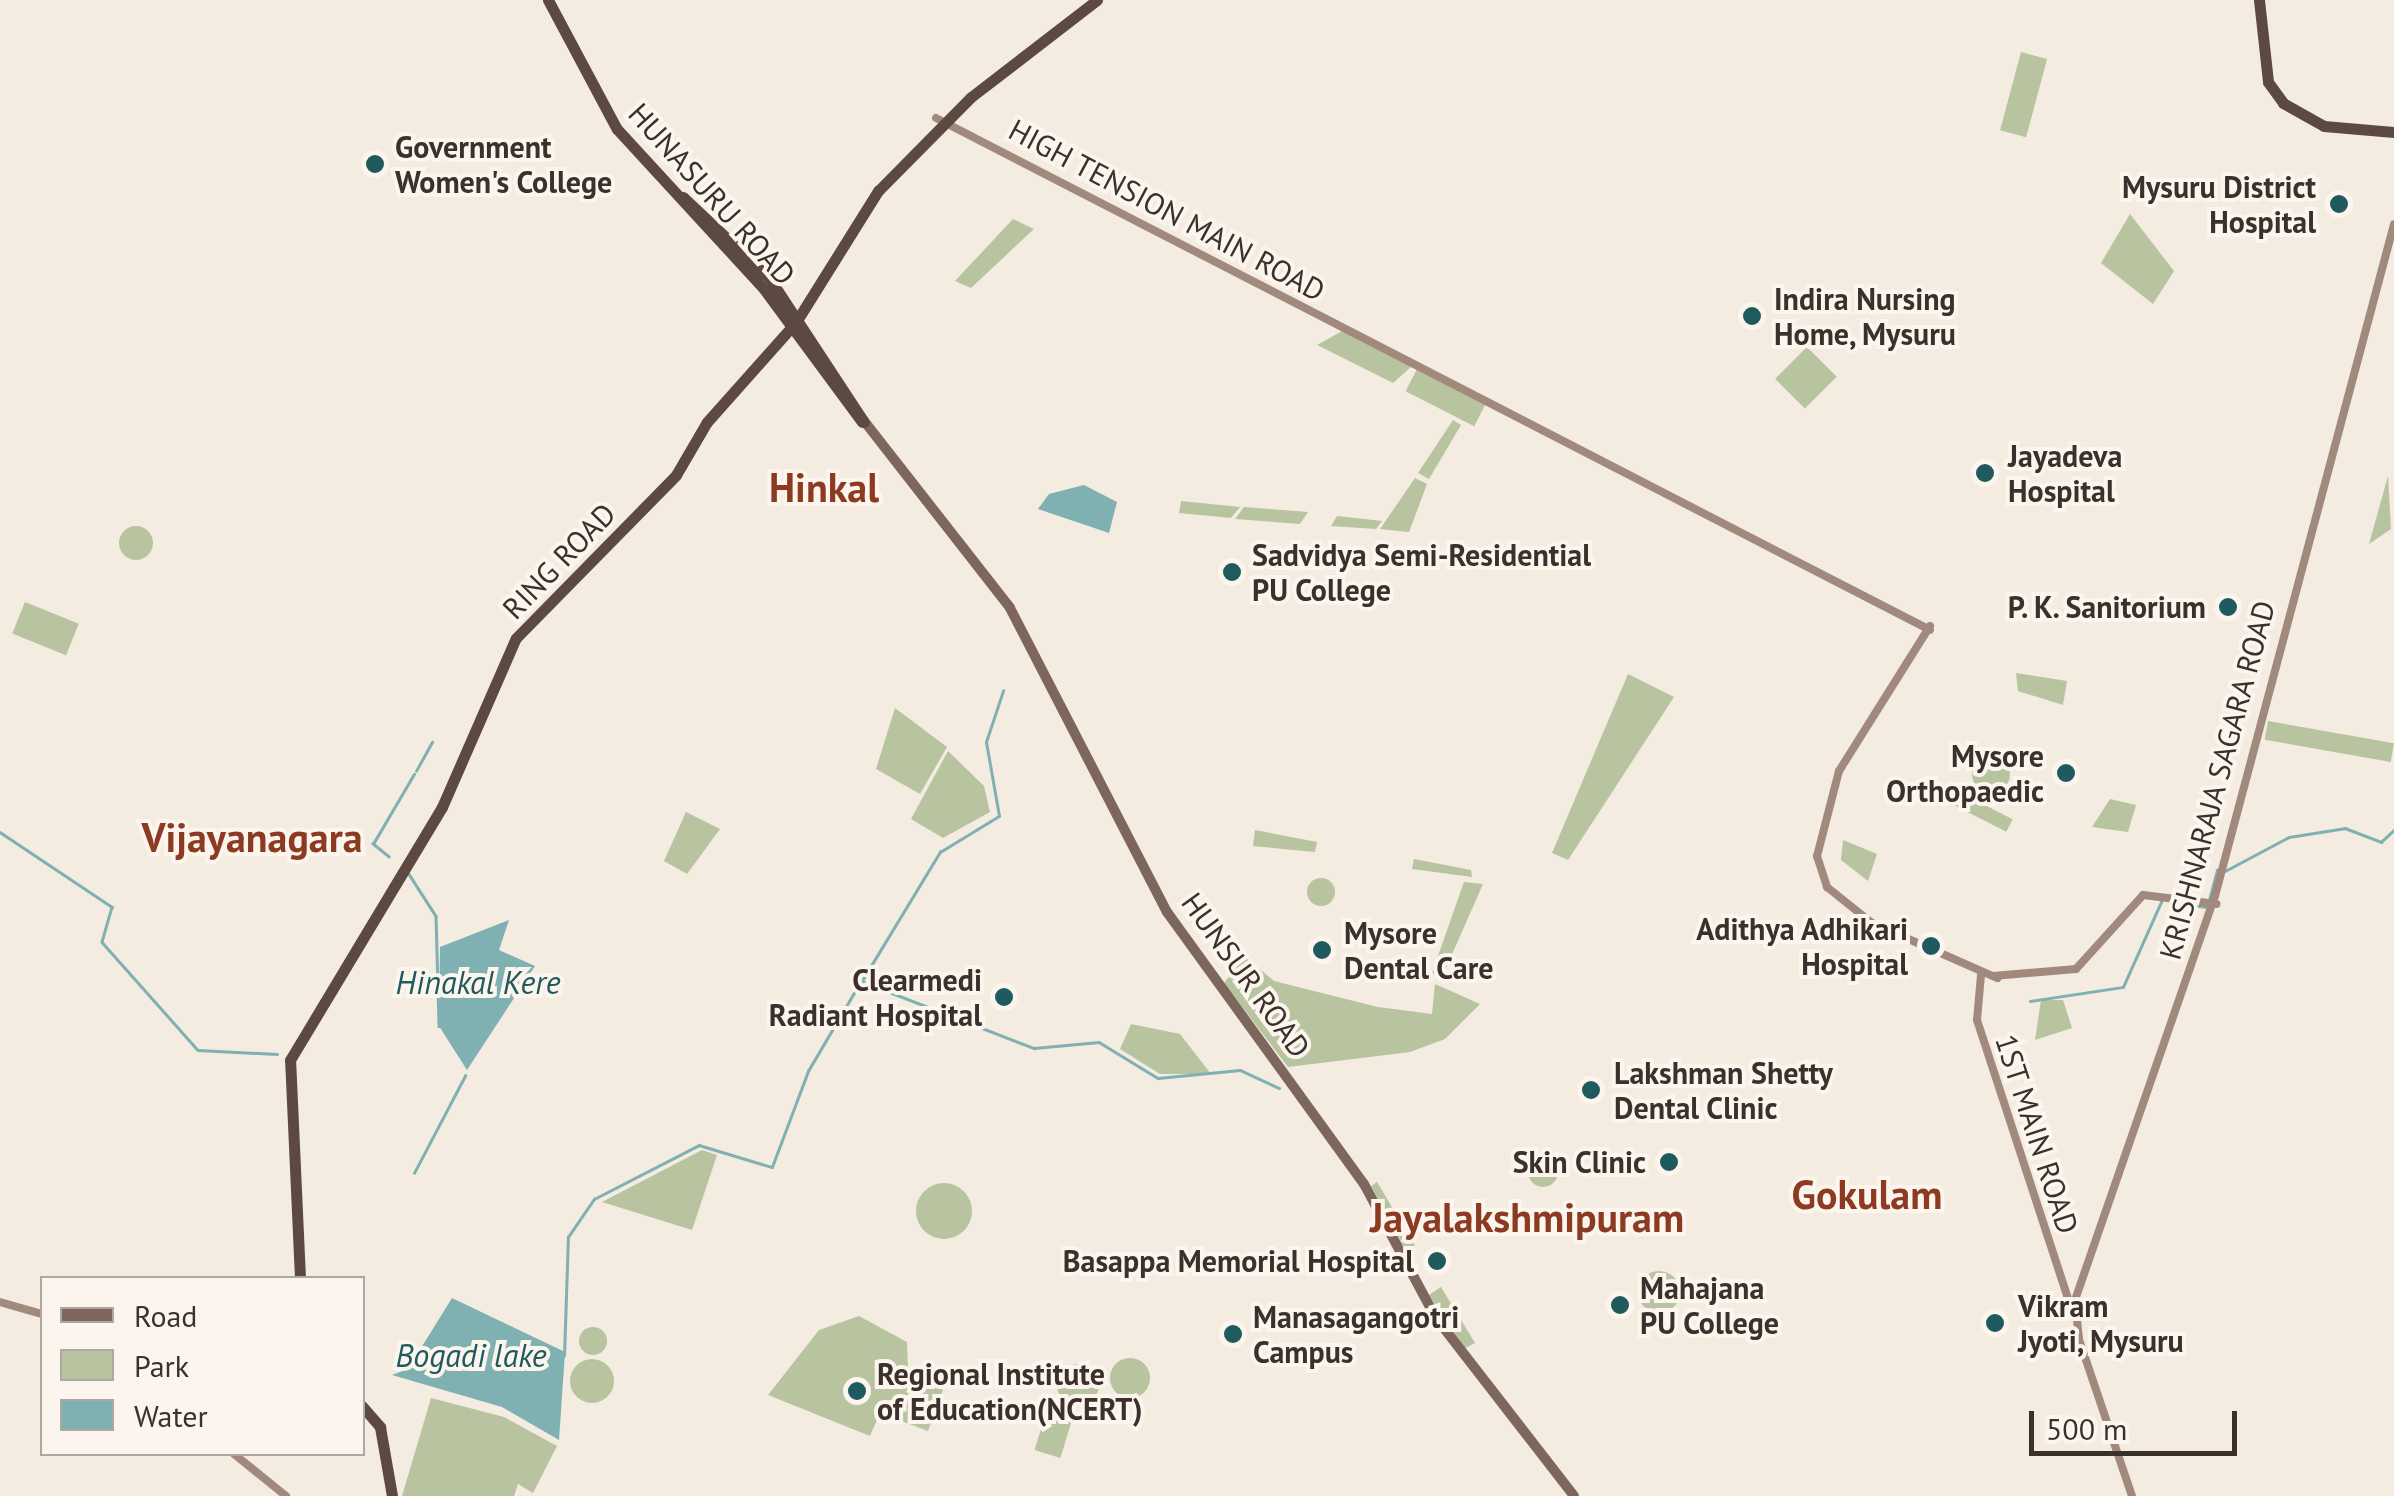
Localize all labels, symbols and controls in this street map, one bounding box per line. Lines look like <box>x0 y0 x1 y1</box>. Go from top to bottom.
street label: HUNASURU ROAD <box>621 96 803 292</box>
street label: HIGH TENSION MAIN ROAD <box>1003 111 1331 309</box>
place label: Government Women's College <box>395 129 613 200</box>
marker: Government Women's College <box>364 153 386 175</box>
place label: Mysuru District Hospital <box>2122 169 2316 240</box>
marker: Mysuru District Hospital <box>2326 191 2352 217</box>
place label: Indira Nursing Home, Mysuru <box>1774 281 1958 352</box>
marker: Indira Nursing Home, Mysuru <box>1739 303 1765 329</box>
place label: Jayadeva Hospital <box>2008 438 2122 508</box>
marker: Jayadeva Hospital <box>1972 460 1998 486</box>
district label: Hinkal <box>769 463 879 511</box>
street label: RING ROAD <box>495 496 623 626</box>
place label: Sadvidya Semi-Residential PU College <box>1252 537 1591 608</box>
marker: Sadvidya Semi-Residential PU College <box>1221 561 1243 583</box>
place label: P. K. Sanitorium <box>2004 589 2206 625</box>
marker: P. K. Sanitorium <box>2215 594 2241 620</box>
street label: KRISHNARAJA SAGARA ROAD <box>2151 596 2283 964</box>
place label: Mysore Orthopaedic <box>1886 738 2044 808</box>
marker: Mysore Orthopaedic <box>2053 760 2079 786</box>
district label: Vijayanagara <box>141 813 363 861</box>
street label: HUNSUR ROAD <box>1174 886 1318 1064</box>
place label: Adithya Adhikari Hospital <box>1695 911 1908 982</box>
place label: Mysore Dental Care <box>1344 915 1494 986</box>
marker: Adithya Adhikari Hospital <box>1918 933 1944 959</box>
marker: Mysore Dental Care <box>1309 937 1335 963</box>
place label: Clearmedi Radiant Hospital <box>769 962 982 1032</box>
water label: Hinakal Kere <box>395 963 561 1001</box>
marker: Clearmedi Radiant Hospital <box>991 984 1017 1010</box>
street label: 1ST MAIN ROAD <box>1988 1029 2086 1239</box>
place label: Lakshman Shetty Dental Clinic <box>1614 1055 1833 1126</box>
marker: Lakshman Shetty Dental Clinic <box>1578 1077 1604 1103</box>
place label: Skin Clinic <box>1512 1144 1646 1180</box>
marker: Skin Clinic <box>1656 1149 1682 1175</box>
district label: Gokulam <box>1792 1170 1942 1218</box>
district label: Jayalakshmipuram <box>1370 1193 1684 1241</box>
place label: Basappa Memorial Hospital <box>1063 1243 1414 1279</box>
marker: Basappa Memorial Hospital <box>1424 1248 1450 1274</box>
place label: Mahajana PU College <box>1640 1270 1779 1340</box>
legend <box>40 1276 365 1456</box>
place label: Vikram Jyoti, Mysuru <box>2018 1288 2186 1358</box>
marker: Mahajana PU College <box>1609 1294 1631 1316</box>
text: Road <box>134 1296 198 1335</box>
place label: Manasagangotri Campus <box>1253 1299 1459 1370</box>
marker: Vikram Jyoti, Mysuru <box>1982 1310 2008 1336</box>
marker: Manasagangotri Campus <box>1222 1323 1244 1345</box>
water label: Bogadi lake <box>395 1336 547 1374</box>
text: Park <box>134 1346 189 1385</box>
place label: Regional Institute of Education(NCERT) <box>877 1356 1143 1426</box>
marker: Regional Institute of Education(NCERT) <box>846 1380 868 1402</box>
scale bar <box>2034 1391 2242 1453</box>
text: Water <box>134 1396 208 1435</box>
text: 500 m <box>2046 1409 2127 1448</box>

